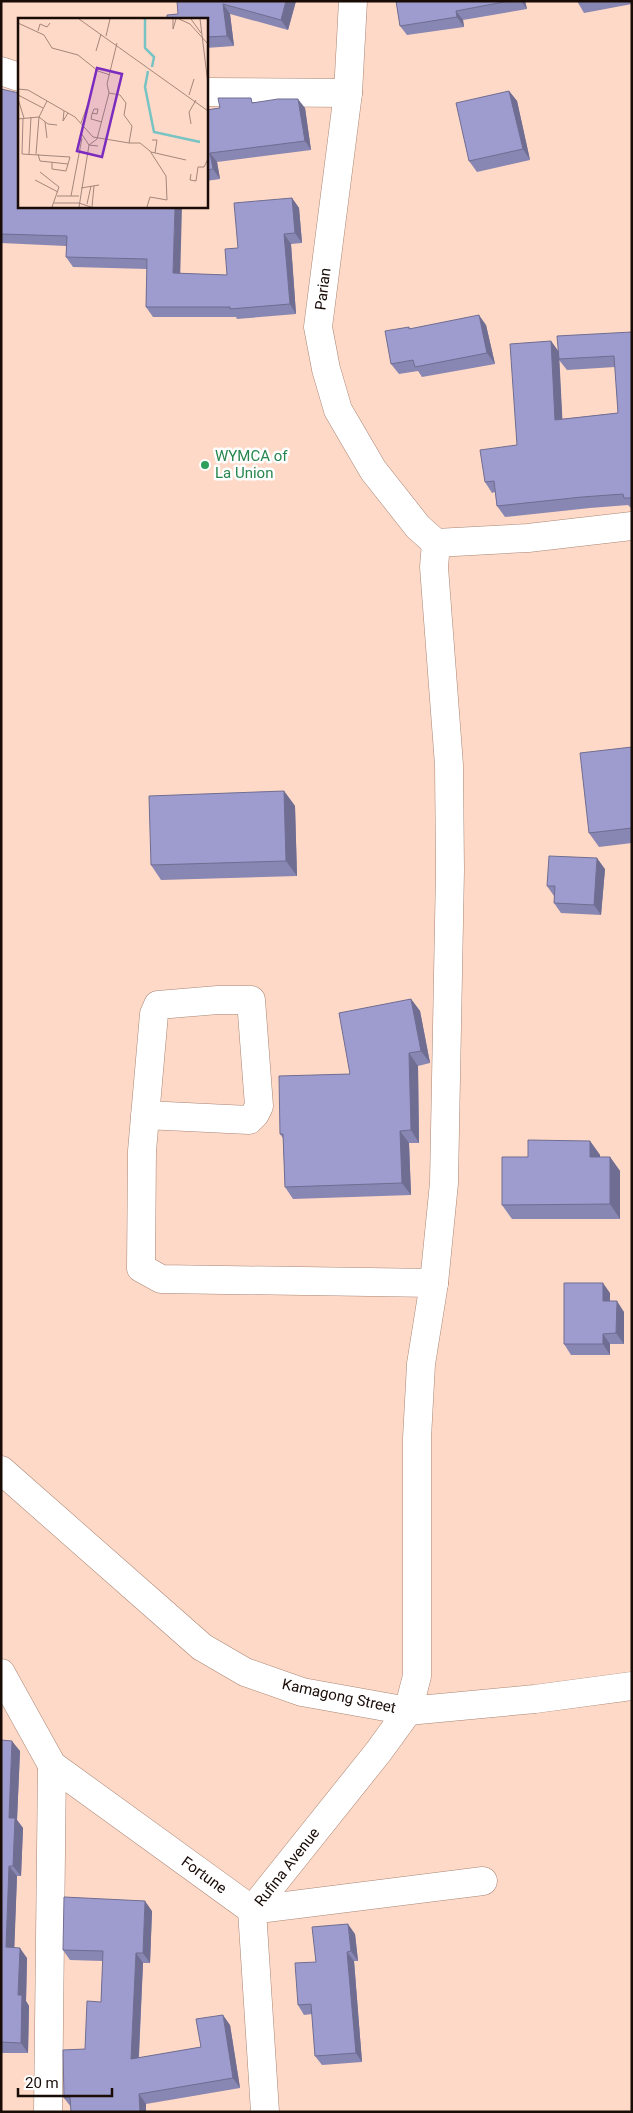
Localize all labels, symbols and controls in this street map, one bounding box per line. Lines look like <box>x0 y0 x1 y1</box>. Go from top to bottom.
inset map <box>18 18 208 208</box>
street label: Parian <box>311 267 335 311</box>
place label: WYMCA of La Union <box>215 447 288 482</box>
marker: WYMCA of La Union <box>199 459 211 471</box>
street label: Kamagong Street <box>280 1675 398 1717</box>
street label: Rufina Avenue <box>251 1824 323 1910</box>
street label: Fortune <box>178 1853 230 1897</box>
scale bar <box>18 2066 111 2098</box>
text: 20 m <box>25 2074 59 2092</box>

